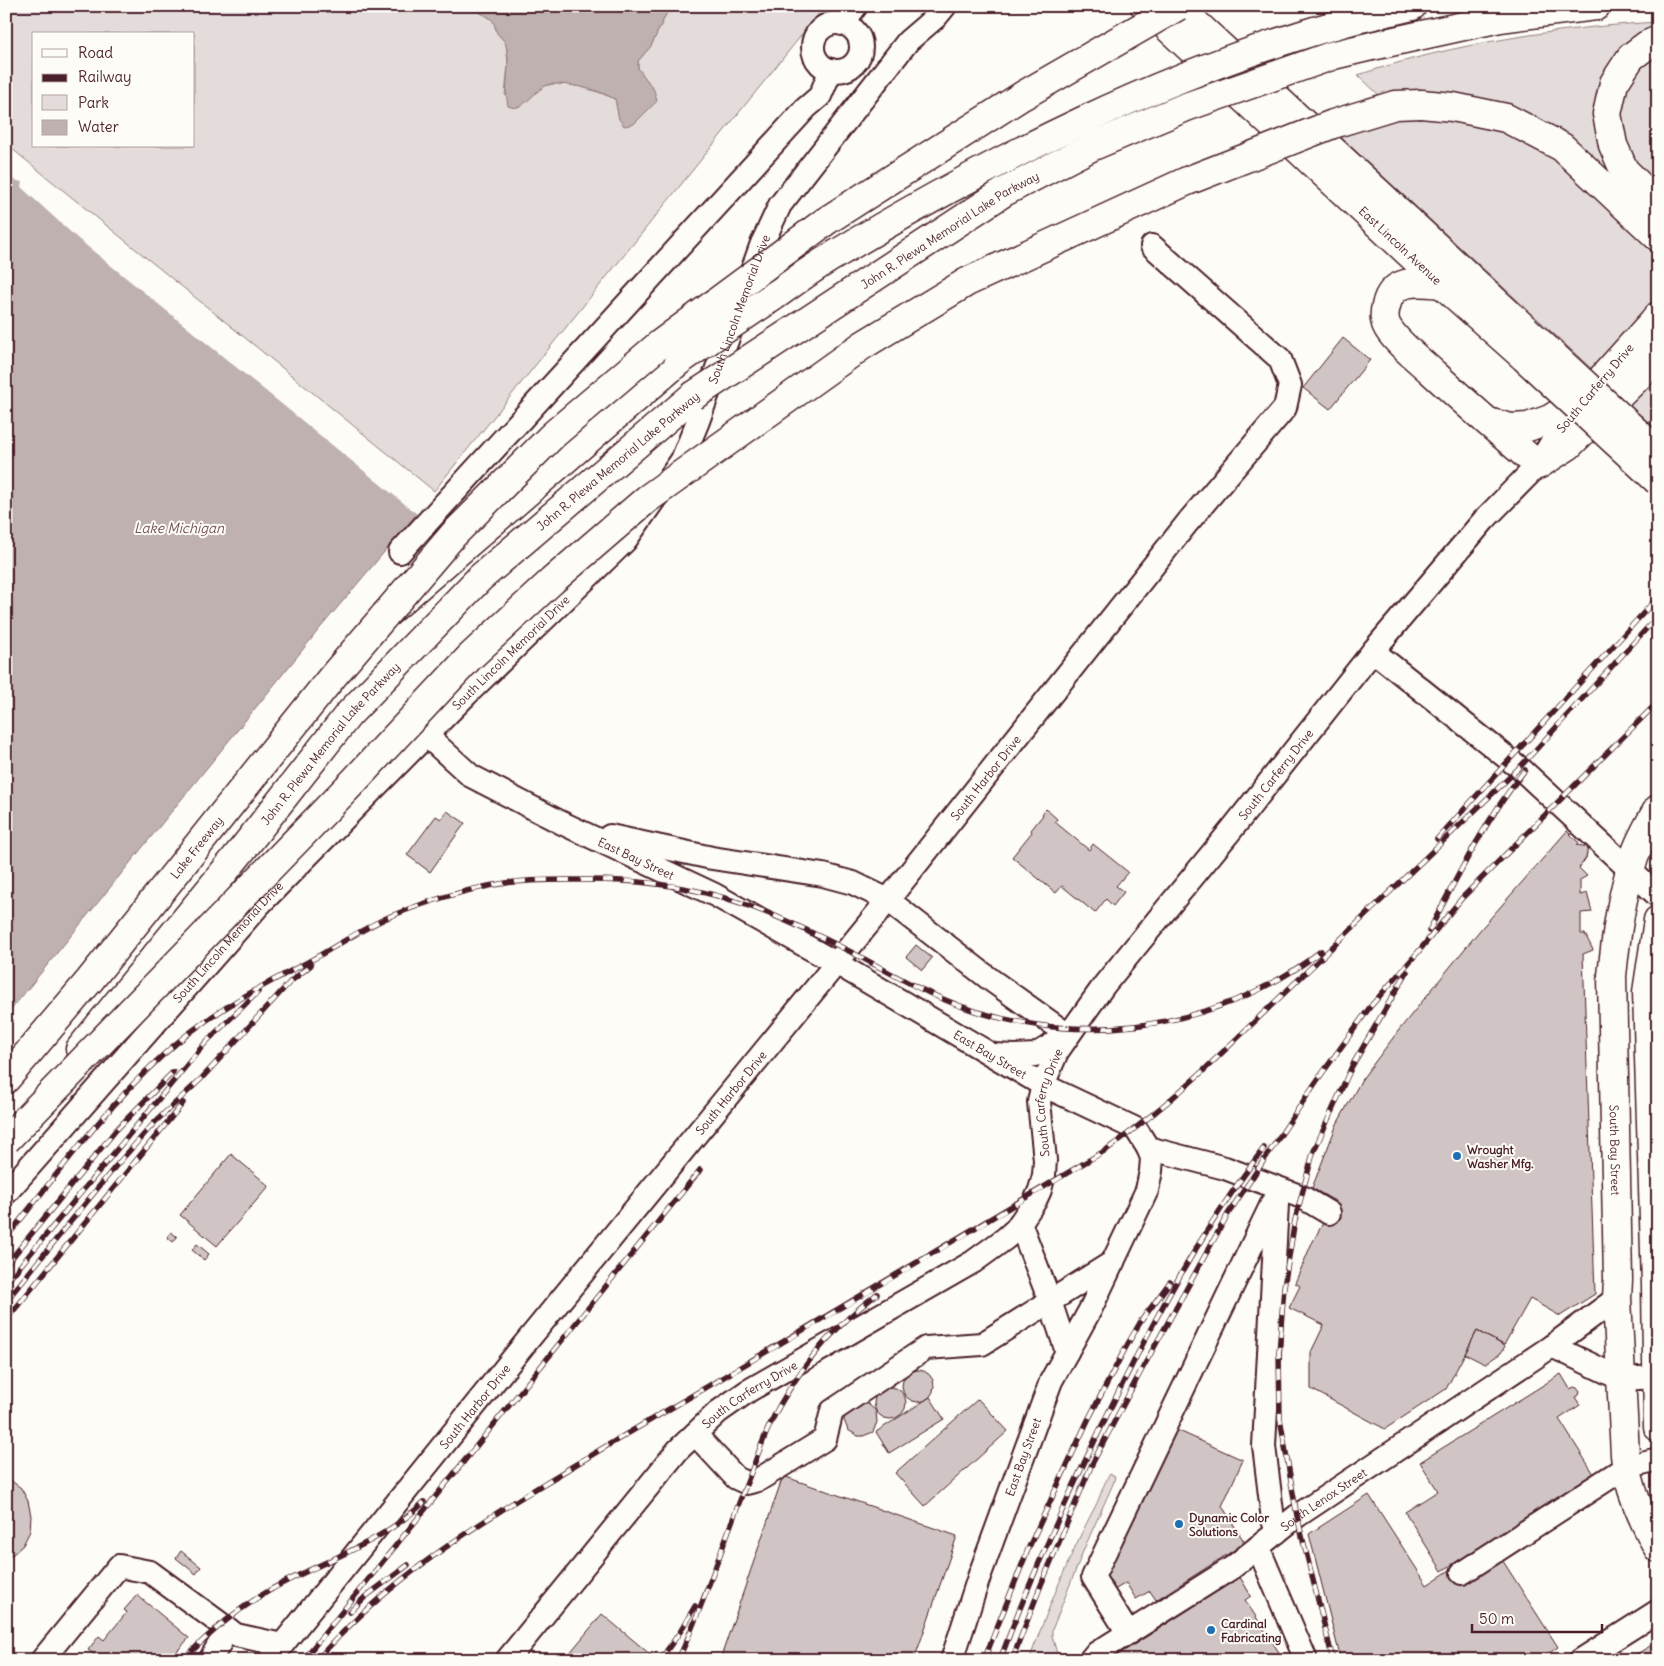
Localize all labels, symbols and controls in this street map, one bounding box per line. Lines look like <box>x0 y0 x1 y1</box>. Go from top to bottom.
legend <box>32 32 195 148</box>
text: Road <box>78 43 113 62</box>
text: Railway <box>78 67 132 86</box>
text: Park <box>78 93 109 112</box>
text: Water <box>78 117 119 136</box>
street label: John R. Plewa Memorial Lake Parkway <box>858 168 1041 292</box>
street label: East Lincoln Avenue <box>1356 203 1445 288</box>
street label: South Lincoln Memorial Drive <box>705 232 773 386</box>
street label: South Carferry Drive <box>1553 340 1637 436</box>
street label: John R. Plewa Memorial Lake Parkway <box>534 388 702 534</box>
water label: Lake Michigan <box>134 519 225 537</box>
street label: South Lincoln Memorial Drive <box>449 592 572 712</box>
street label: John R. Plewa Memorial Lake Parkway <box>257 659 403 828</box>
street label: South Carferry Drive <box>1235 726 1316 823</box>
street label: South Harbor Drive <box>947 732 1024 823</box>
street label: Lake Freeway <box>167 813 226 881</box>
street label: East Bay Street <box>596 834 677 882</box>
street label: South Lincoln Memorial Drive <box>169 878 286 1006</box>
street label: East Bay Street <box>951 1027 1030 1081</box>
street label: South Carferry Drive <box>1031 1045 1065 1157</box>
street label: South Harbor Drive <box>692 1047 769 1137</box>
street label: South Bay Street <box>1607 1105 1624 1196</box>
place label: Wrought Washer Mfg. <box>1467 1142 1534 1172</box>
marker: Wrought Washer Mfg. <box>1451 1150 1463 1162</box>
street label: South Carferry Drive <box>698 1357 800 1431</box>
street label: South Harbor Drive <box>436 1361 513 1451</box>
street label: East Bay Street <box>1002 1416 1044 1498</box>
street label: South Lenox Street <box>1277 1464 1369 1534</box>
place label: Dynamic Color Solutions <box>1189 1510 1269 1539</box>
marker: Dynamic Color Solutions <box>1173 1518 1185 1530</box>
scale bar <box>1472 1601 1602 1633</box>
text: 50 m <box>1479 1609 1514 1628</box>
place label: Cardinal Fabricating <box>1221 1616 1282 1646</box>
marker: Cardinal Fabricating <box>1205 1624 1217 1636</box>

